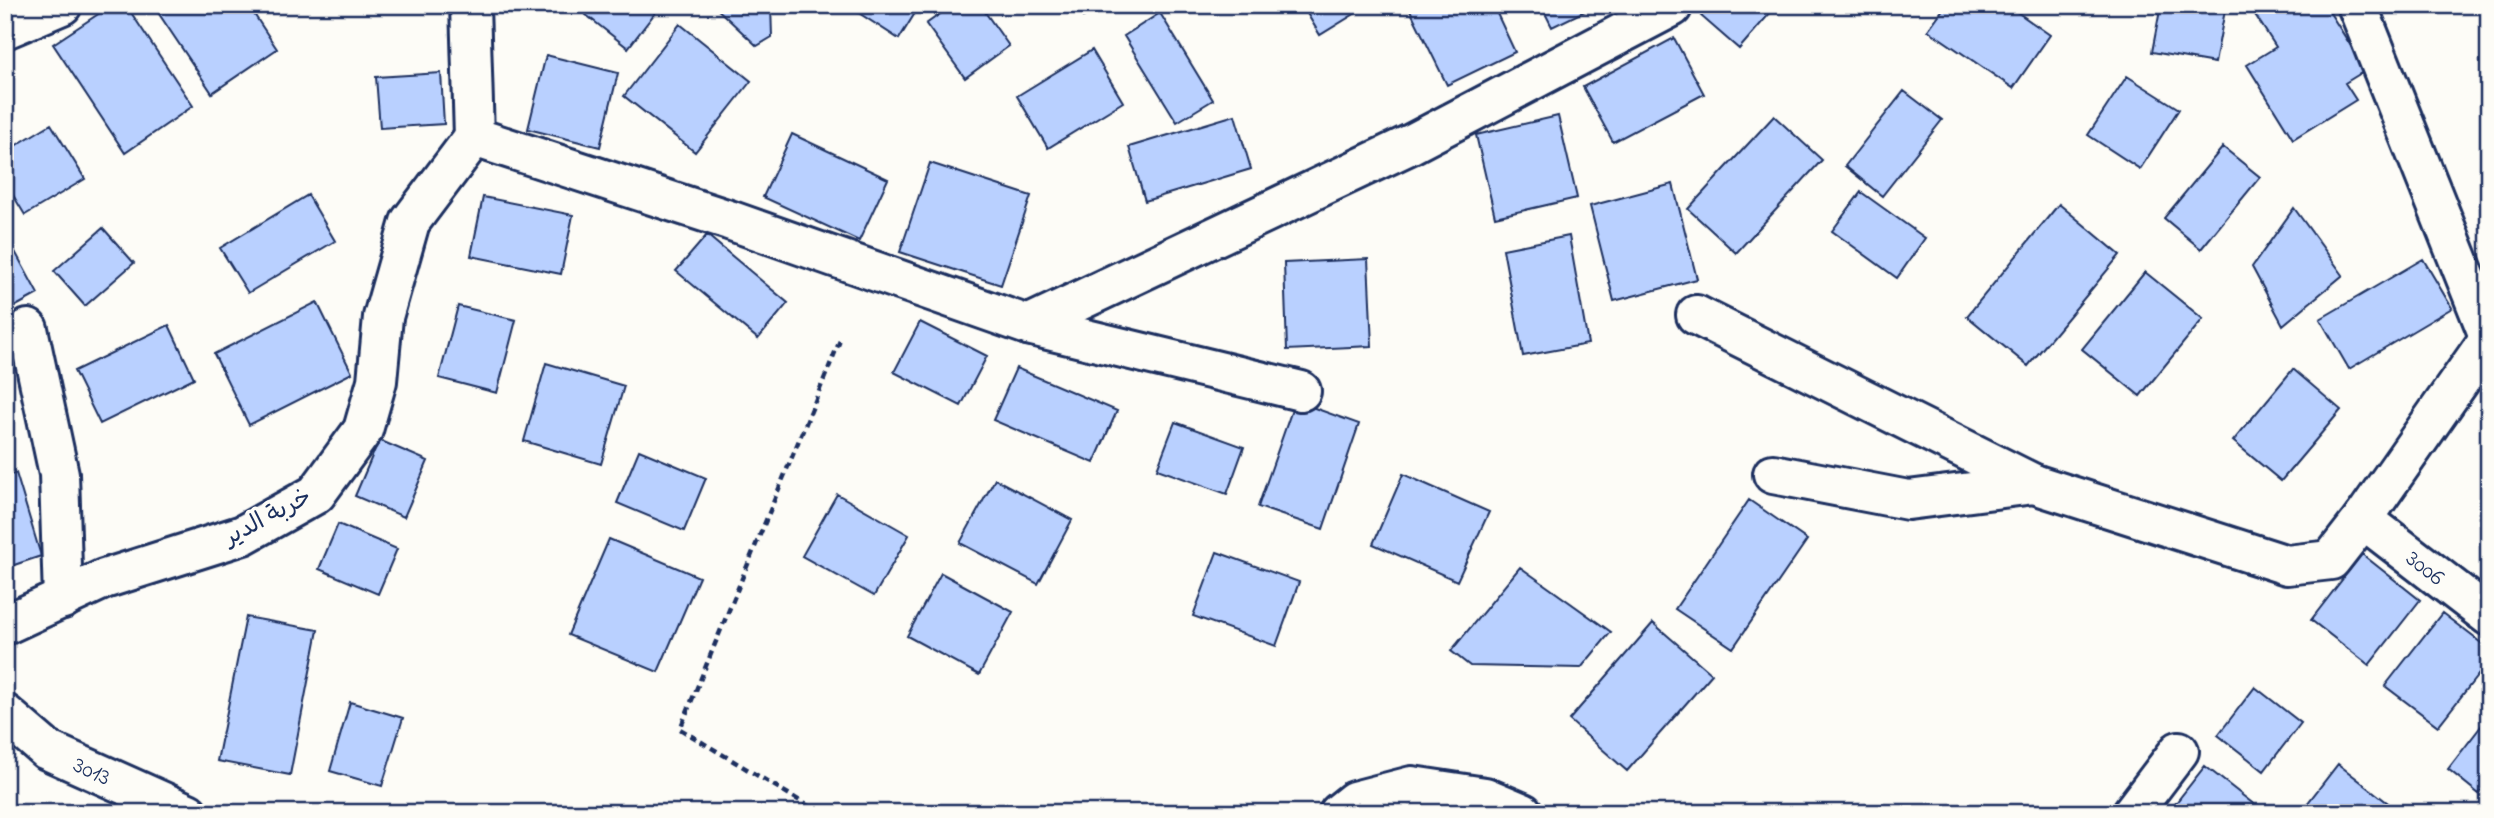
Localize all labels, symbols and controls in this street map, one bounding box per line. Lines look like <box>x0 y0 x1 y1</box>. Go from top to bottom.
street label: خربة الدير <box>216 480 318 557</box>
street label: 3006 <box>2397 543 2451 596</box>
street label: 3013 <box>67 749 116 796</box>

